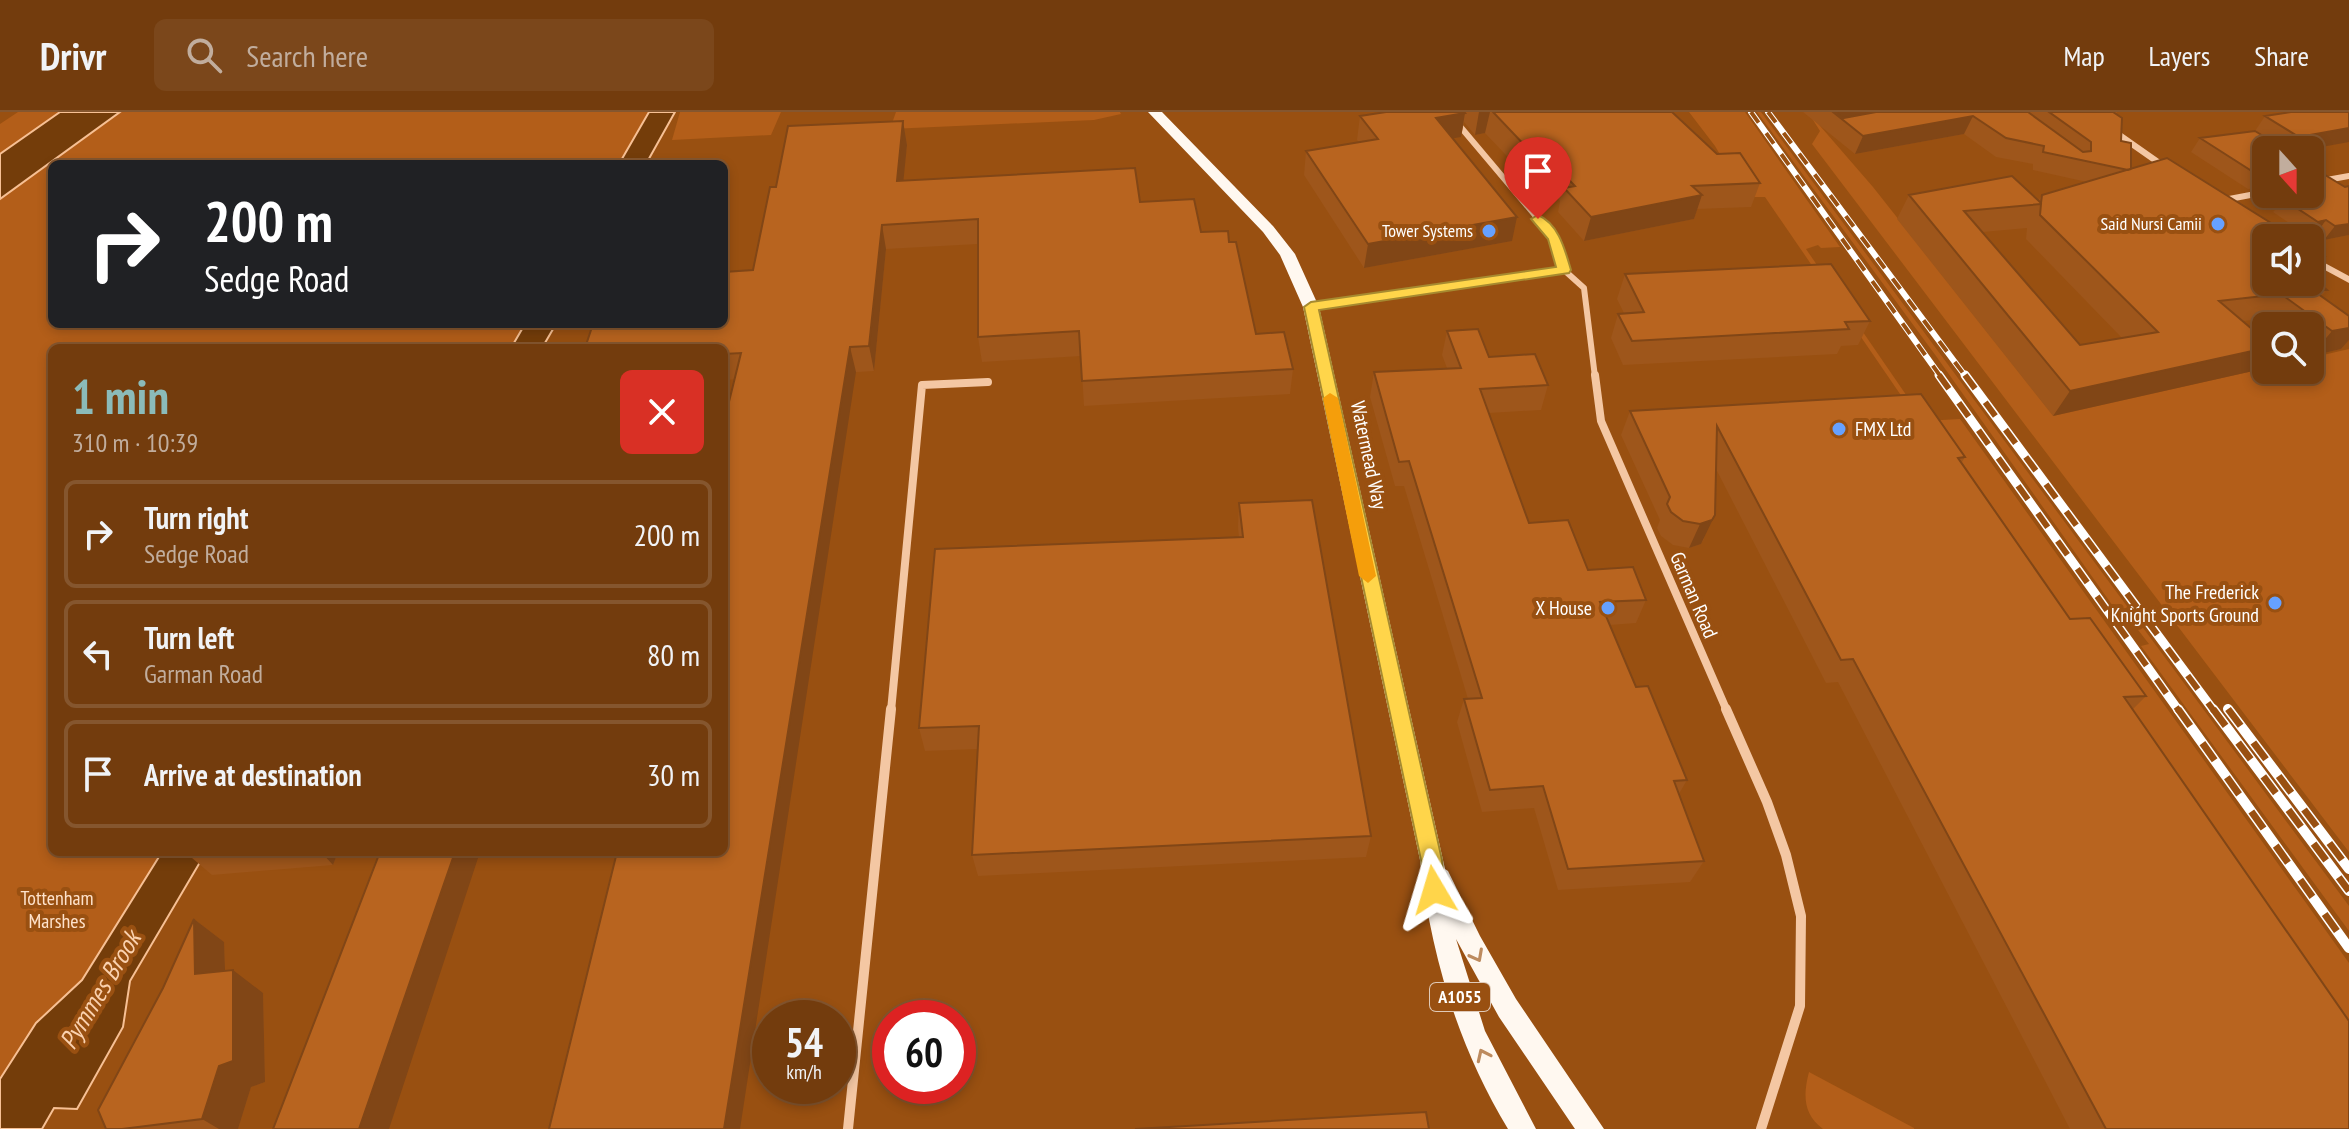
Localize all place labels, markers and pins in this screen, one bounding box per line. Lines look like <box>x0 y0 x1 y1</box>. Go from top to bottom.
pin <box>1504 137 1572 219</box>
place label: Said Nursi Camii <box>2101 212 2202 235</box>
marker: Said Nursi Camii <box>2209 215 2227 233</box>
place label: Tower Systems <box>1382 219 1473 242</box>
marker: Tower Systems <box>1480 222 1498 240</box>
place label: FMX Ltd <box>1855 416 1912 442</box>
marker: FMX Ltd <box>1830 420 1848 438</box>
place label: The Frederick Knight Sports Ground <box>2111 579 2259 628</box>
marker: The Frederick Knight Sports Ground <box>2266 594 2284 612</box>
place label: X House <box>1535 595 1592 621</box>
marker: X House <box>1599 599 1617 617</box>

